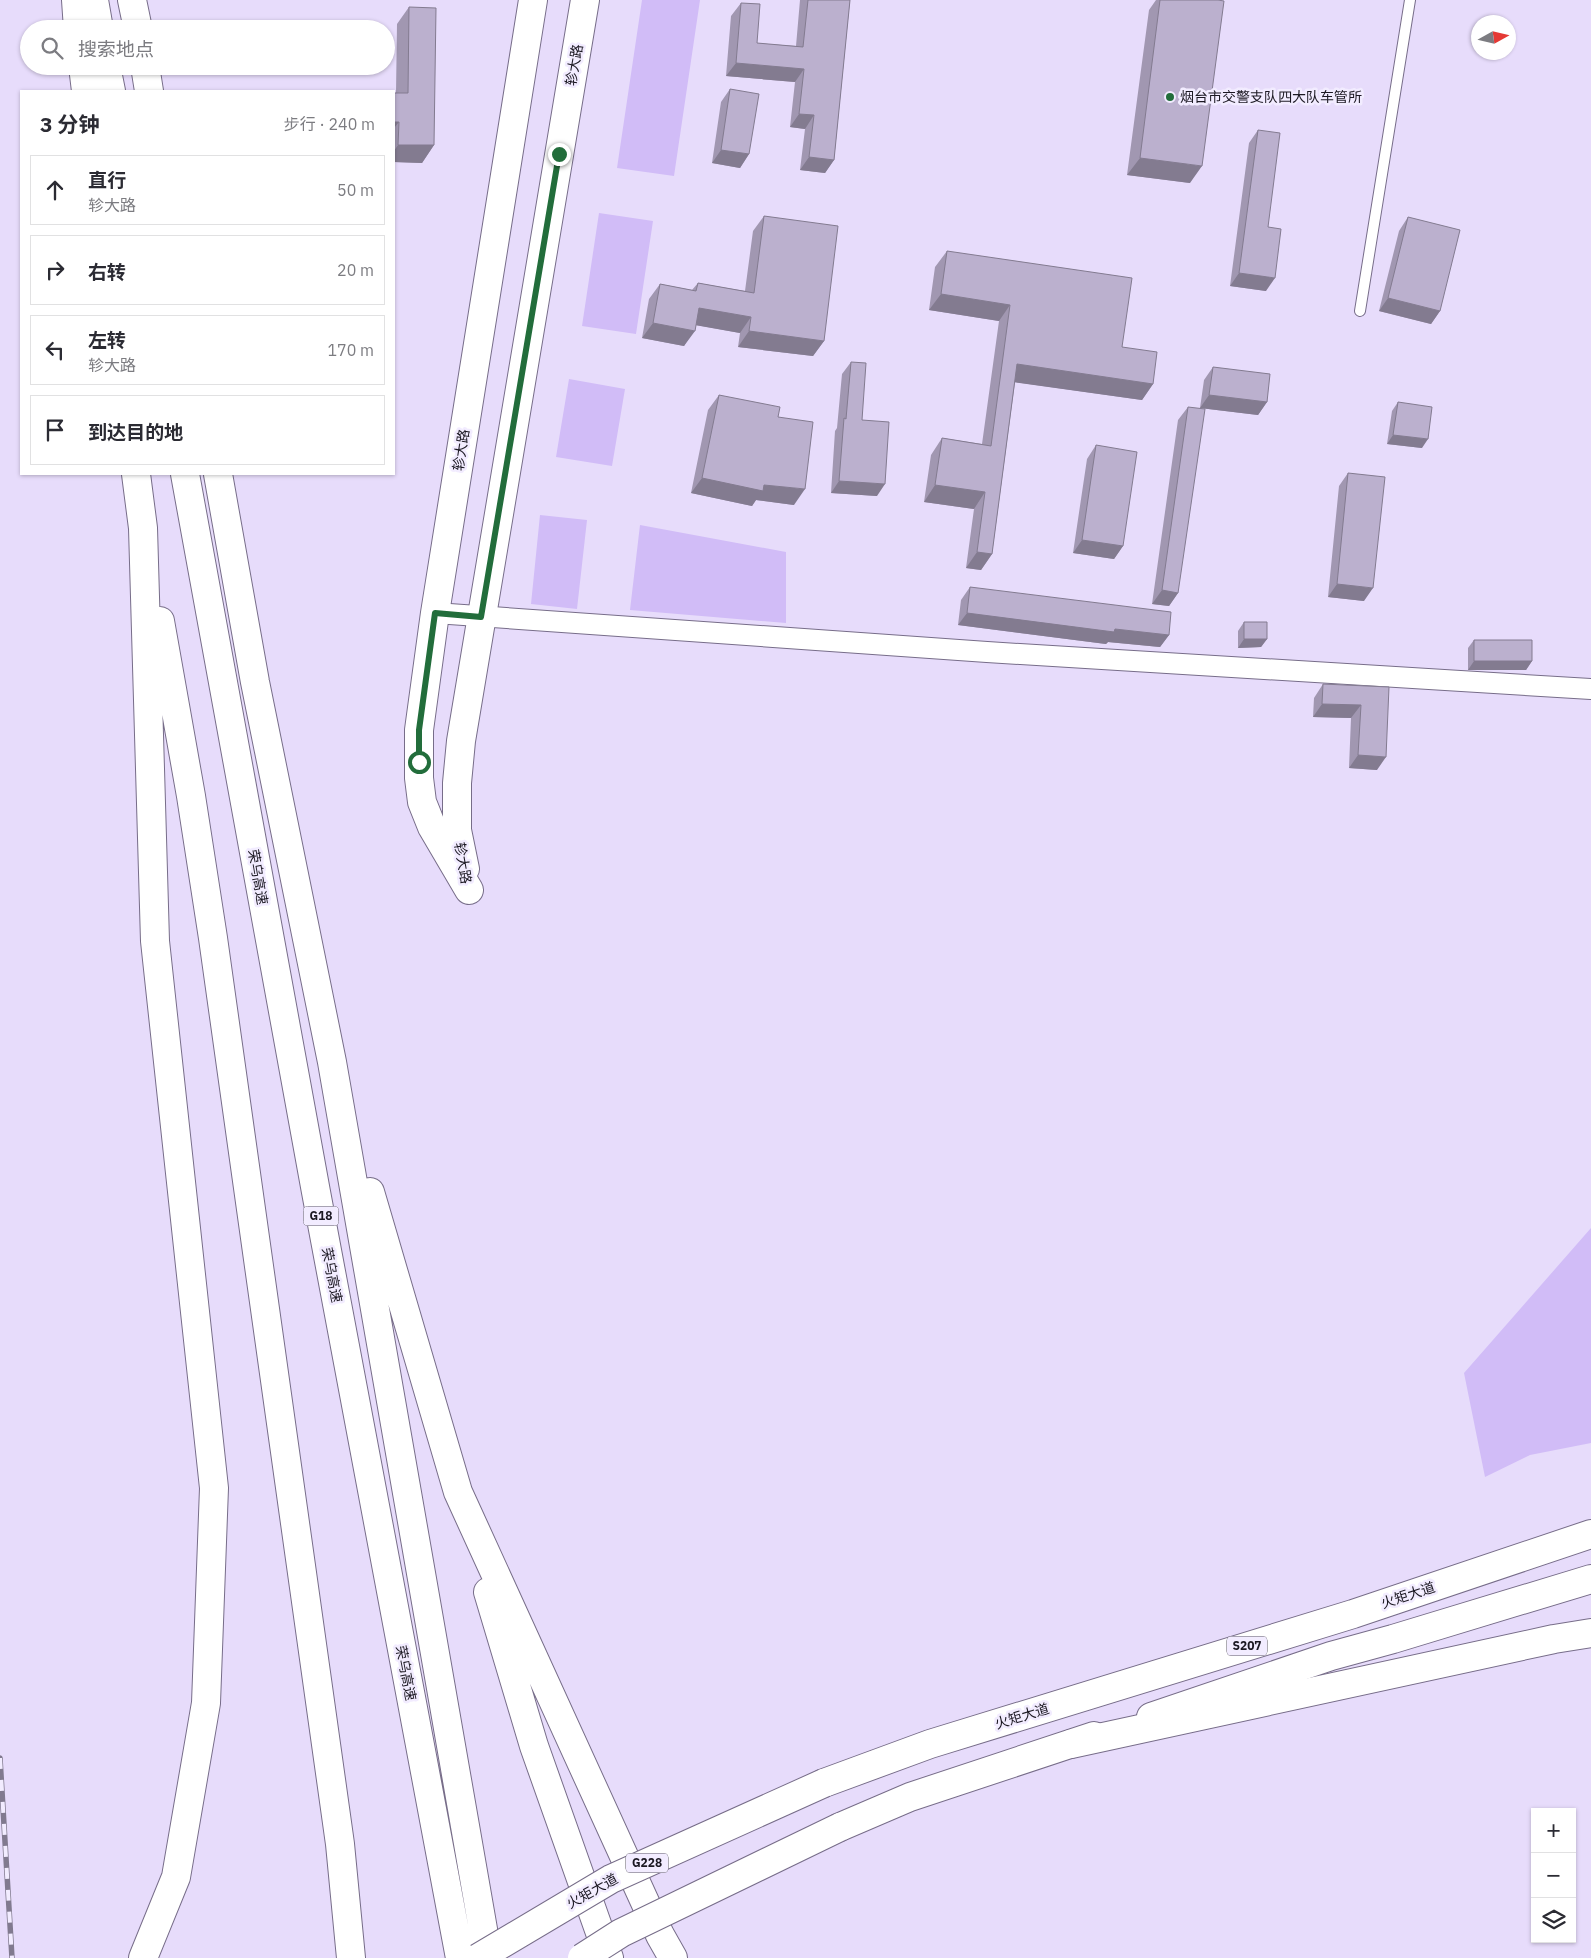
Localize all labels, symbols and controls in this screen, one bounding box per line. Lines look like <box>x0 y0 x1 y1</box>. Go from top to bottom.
north arrow <box>1471 15 1516 60</box>
search box <box>20 20 395 75</box>
icon: search <box>38 34 66 62</box>
text: 搜索地点 <box>78 37 154 61</box>
street label: 轸大路 <box>561 43 587 87</box>
place label: 烟台市交警支队四大队车管所 <box>1180 88 1362 106</box>
marker: 烟台市交警支队四大队车管所 <box>1164 91 1176 103</box>
text: 3 分钟 <box>40 110 100 138</box>
text: 步行 · 240 m <box>284 114 375 134</box>
route end <box>548 143 571 166</box>
text: 直行 <box>88 168 126 192</box>
icon: ahead <box>41 176 69 204</box>
text: 50 m <box>337 180 374 200</box>
text: 轸大路 <box>88 195 136 215</box>
icon: right <box>41 256 69 284</box>
text: 右转 <box>88 260 126 284</box>
text: 20 m <box>337 260 374 280</box>
text: 左转 <box>88 328 126 352</box>
icon: left <box>41 336 69 364</box>
text: 170 m <box>327 340 374 360</box>
text: 轸大路 <box>88 355 136 375</box>
icon: arrive <box>41 416 69 444</box>
text: 到达目的地 <box>88 420 183 444</box>
street label: 轸大路 <box>449 428 473 472</box>
route start <box>408 751 431 774</box>
street label: 轸大路 <box>450 841 476 885</box>
street label: 荣乌高速 <box>244 848 272 906</box>
road number: G18 <box>304 1206 338 1226</box>
street label: 荣乌高速 <box>318 1246 346 1304</box>
street label: 火矩大道 <box>1379 1578 1437 1612</box>
road number: S207 <box>1227 1636 1267 1655</box>
street label: 荣乌高速 <box>392 1644 420 1702</box>
street label: 火矩大道 <box>993 1699 1051 1733</box>
map controls <box>1531 1808 1576 1943</box>
button: + <box>1531 1808 1576 1853</box>
button: − <box>1531 1853 1576 1898</box>
road number: G228 <box>626 1854 668 1872</box>
street label: 火矩大道 <box>563 1870 621 1912</box>
button: layers <box>1531 1898 1576 1943</box>

